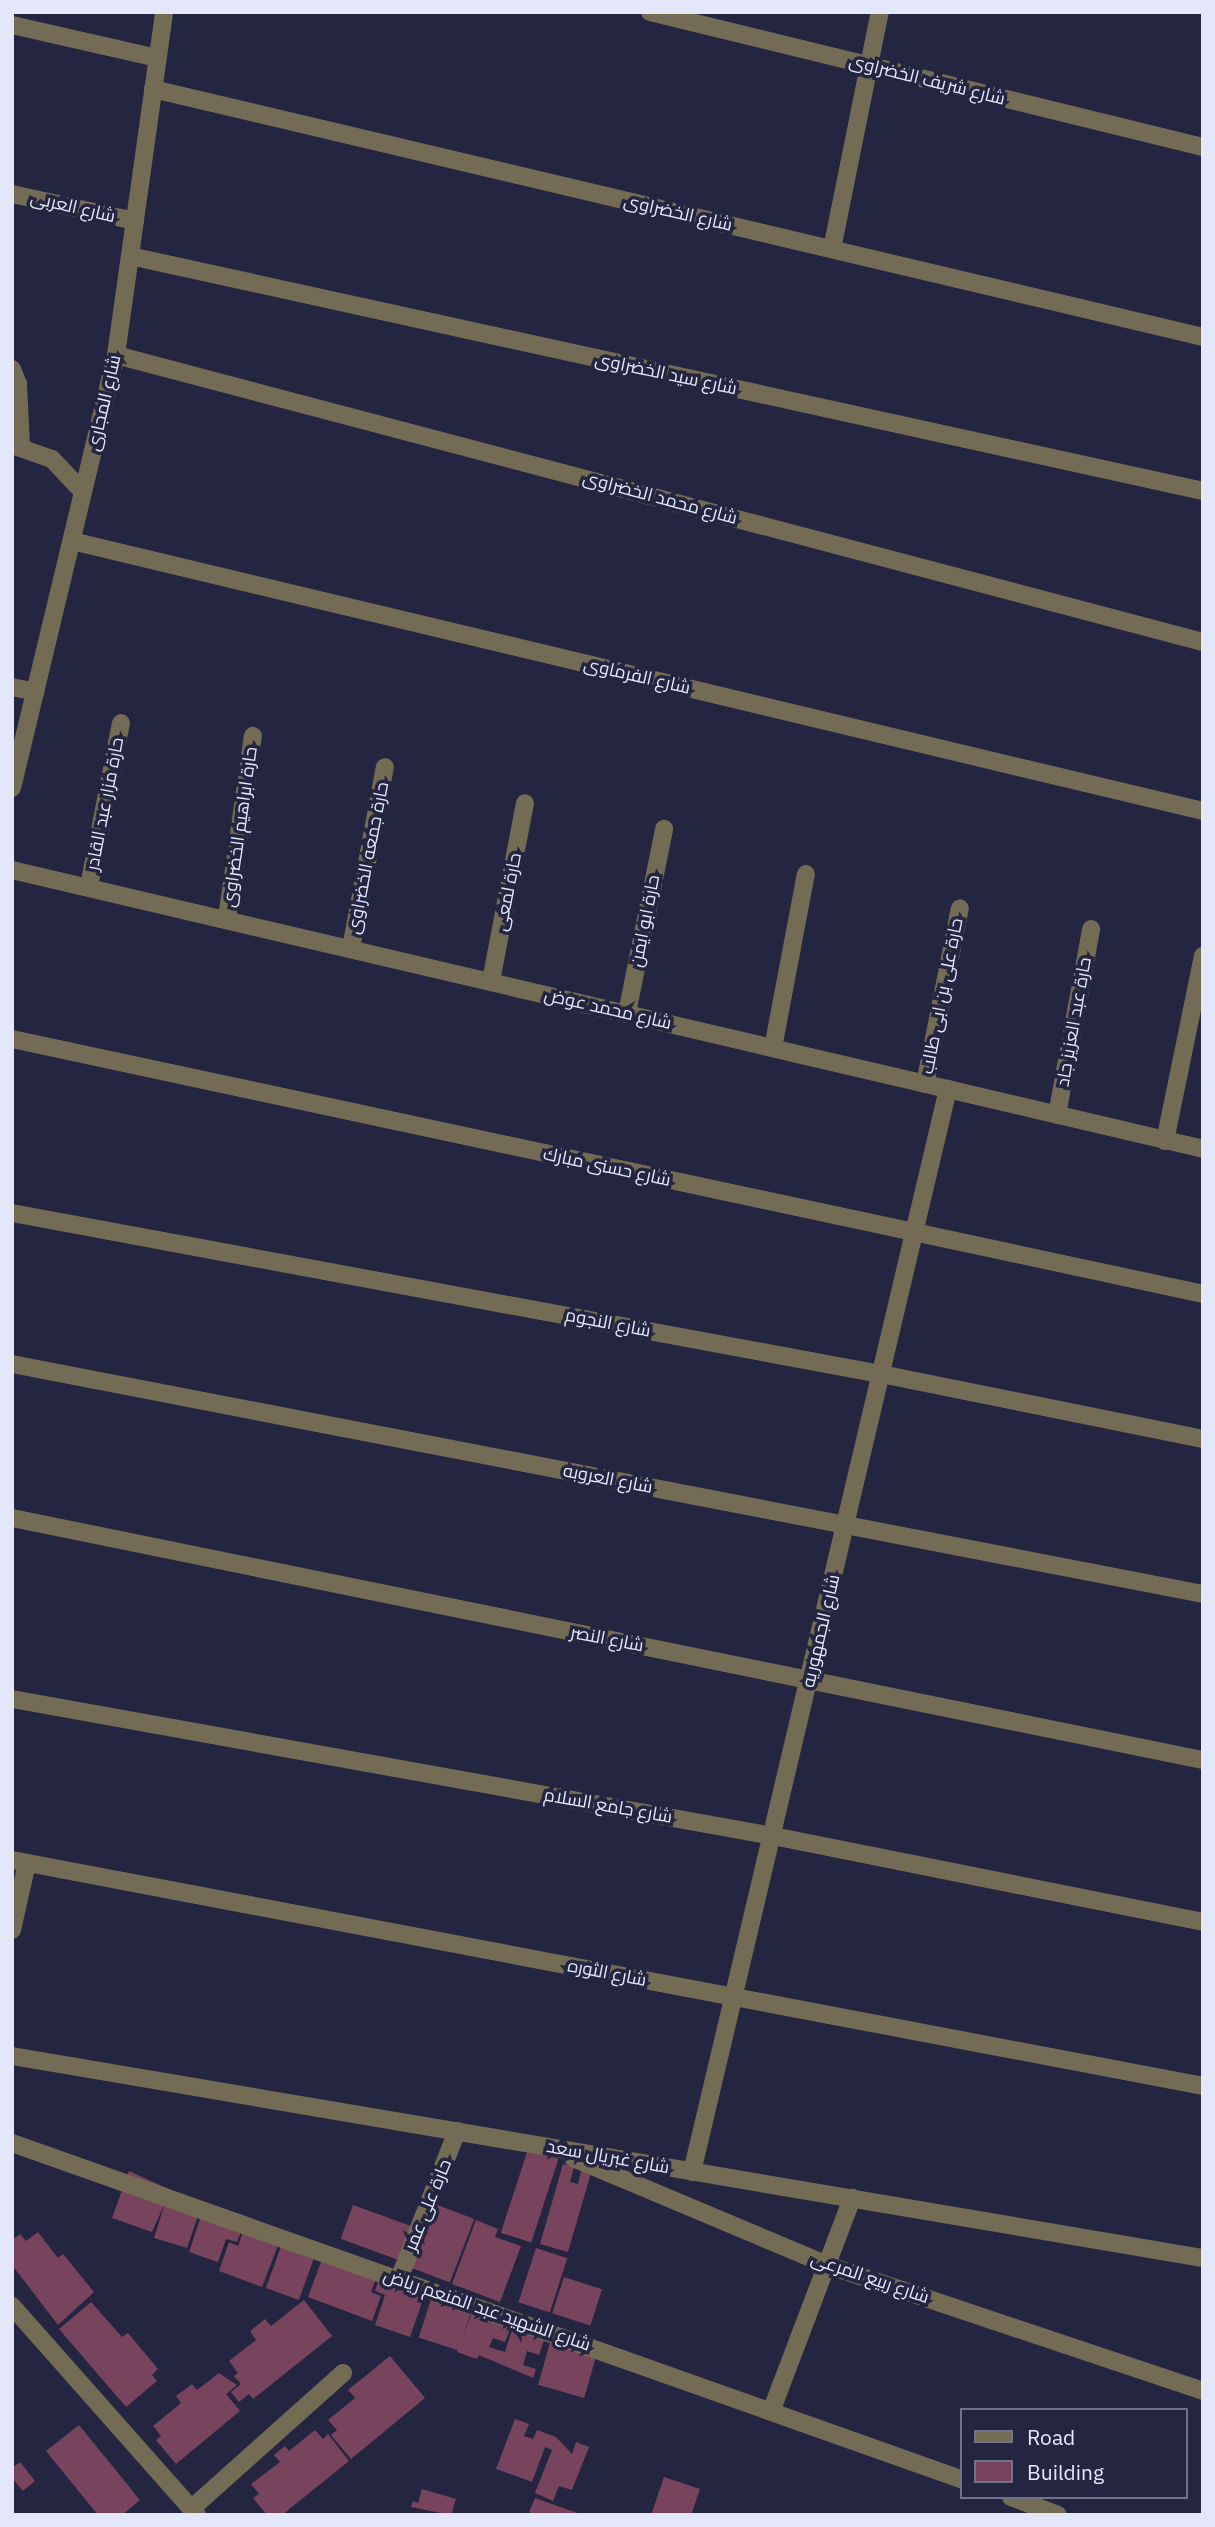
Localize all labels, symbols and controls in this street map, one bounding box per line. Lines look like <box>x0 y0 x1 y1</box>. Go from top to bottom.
street label: شارع شريف الخضراوى <box>847 50 1007 110</box>
street label: شارع العربى <box>28 187 118 227</box>
street label: شارع الخضراوى <box>622 190 734 236</box>
street label: شارع سيد الخضراوى <box>593 348 739 400</box>
street label: شارع المجارى <box>82 353 126 453</box>
street label: شارع محمد الخضراوى <box>580 467 740 529</box>
street label: شارع الفرماوى <box>582 653 692 699</box>
street label: حارة مزار عبد القادر <box>81 735 129 873</box>
street label: حارة ابراهيم الخضراوى <box>218 745 262 909</box>
street label: حارة جمعه الخضراوى <box>343 780 393 936</box>
street label: حارة لمعى <box>490 851 526 933</box>
street label: حارة ابو ايمن <box>625 873 665 969</box>
street label: حارة على بن ابى طالب <box>916 916 968 1076</box>
street label: حارة عبد العزيز جاد <box>1052 956 1096 1088</box>
street label: شارع محمد عوض <box>542 984 674 1034</box>
street label: شارع حسنى مبارك <box>541 1143 673 1191</box>
street label: شارع النجوم <box>563 1304 653 1342</box>
street label: شارع العروبه <box>561 1460 655 1498</box>
street label: شارع الجمهوريه <box>797 1572 845 1690</box>
street label: شارع النصر <box>568 1621 646 1657</box>
street label: شارع جامع السلام <box>542 1784 674 1828</box>
street label: شارع الثوره <box>566 1955 648 1991</box>
street label: شارع غبريال سعد <box>545 2136 671 2178</box>
street label: حارة على عمر <box>400 2156 456 2254</box>
street label: شارع ربيع المرعى <box>808 2248 932 2308</box>
street label: شارع الشهيد عبد المنعم رياض <box>381 2264 593 2356</box>
legend <box>960 2408 1187 2499</box>
text: Road <box>1027 2423 1075 2451</box>
text: Building <box>1027 2458 1104 2486</box>

